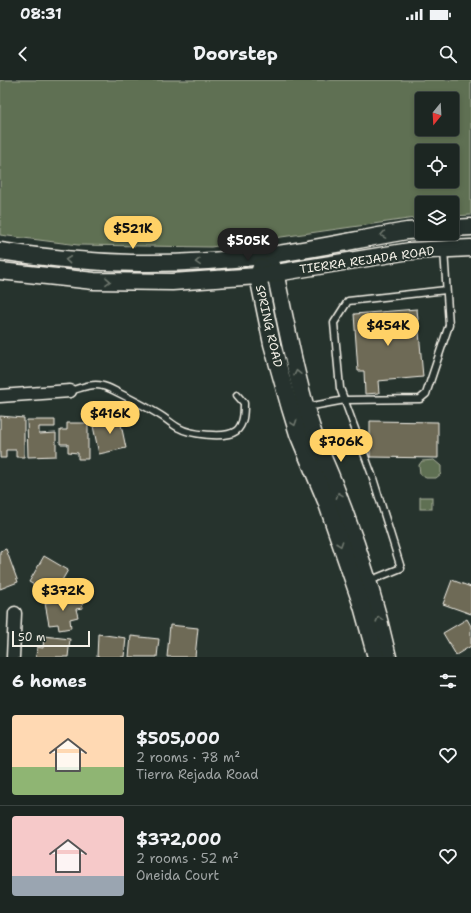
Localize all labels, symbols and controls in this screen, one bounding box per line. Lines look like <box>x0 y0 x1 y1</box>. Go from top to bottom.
text: 08:31 <box>20 4 62 24</box>
text: Doorstep <box>193 42 278 66</box>
icon: back <box>12 43 34 65</box>
icon: search <box>437 43 459 65</box>
north arrow <box>415 92 459 136</box>
map controls <box>415 92 459 240</box>
button: locate <box>415 144 459 188</box>
button: layers <box>415 196 459 240</box>
pin: $521K <box>105 216 161 250</box>
text: $521K <box>113 220 153 237</box>
pin: $505K <box>220 228 276 262</box>
one-way arrow <box>380 230 387 239</box>
text: $505K <box>226 232 270 249</box>
street label: TIERRA REJADA ROAD <box>299 243 436 277</box>
one-way arrow <box>65 256 71 265</box>
one-way arrow <box>195 257 201 266</box>
one-way arrow <box>105 277 111 286</box>
street label: SPRING ROAD <box>252 283 286 369</box>
pin: $454K <box>360 313 416 347</box>
text: $454K <box>366 317 410 334</box>
one-way arrow <box>294 369 302 376</box>
pin: $416K <box>82 401 138 435</box>
text: $416K <box>90 405 130 422</box>
one-way arrow <box>290 419 298 426</box>
pin: $706K <box>313 429 369 463</box>
text: $706K <box>319 433 363 450</box>
one-way arrow <box>335 492 343 499</box>
one-way arrow <box>336 540 344 547</box>
pin: $372K <box>35 578 91 612</box>
text: $372K <box>41 582 85 599</box>
one-way arrow <box>375 616 384 623</box>
scale bar <box>12 629 90 648</box>
text: 50 m <box>18 630 46 645</box>
text: 6 homes <box>12 670 87 692</box>
icon: filters <box>437 670 459 692</box>
text: $505,000 <box>136 727 220 749</box>
icon: home <box>44 731 92 779</box>
icon: heart <box>437 744 459 766</box>
text: 2 rooms · 78 m² <box>136 749 240 766</box>
text: Tierra Rejada Road <box>136 766 259 783</box>
text: $372,000 <box>136 828 221 850</box>
icon: home <box>44 832 92 880</box>
icon: heart <box>437 845 459 867</box>
text: 2 rooms · 52 m² <box>136 850 239 867</box>
text: Oneida Court <box>136 867 219 884</box>

